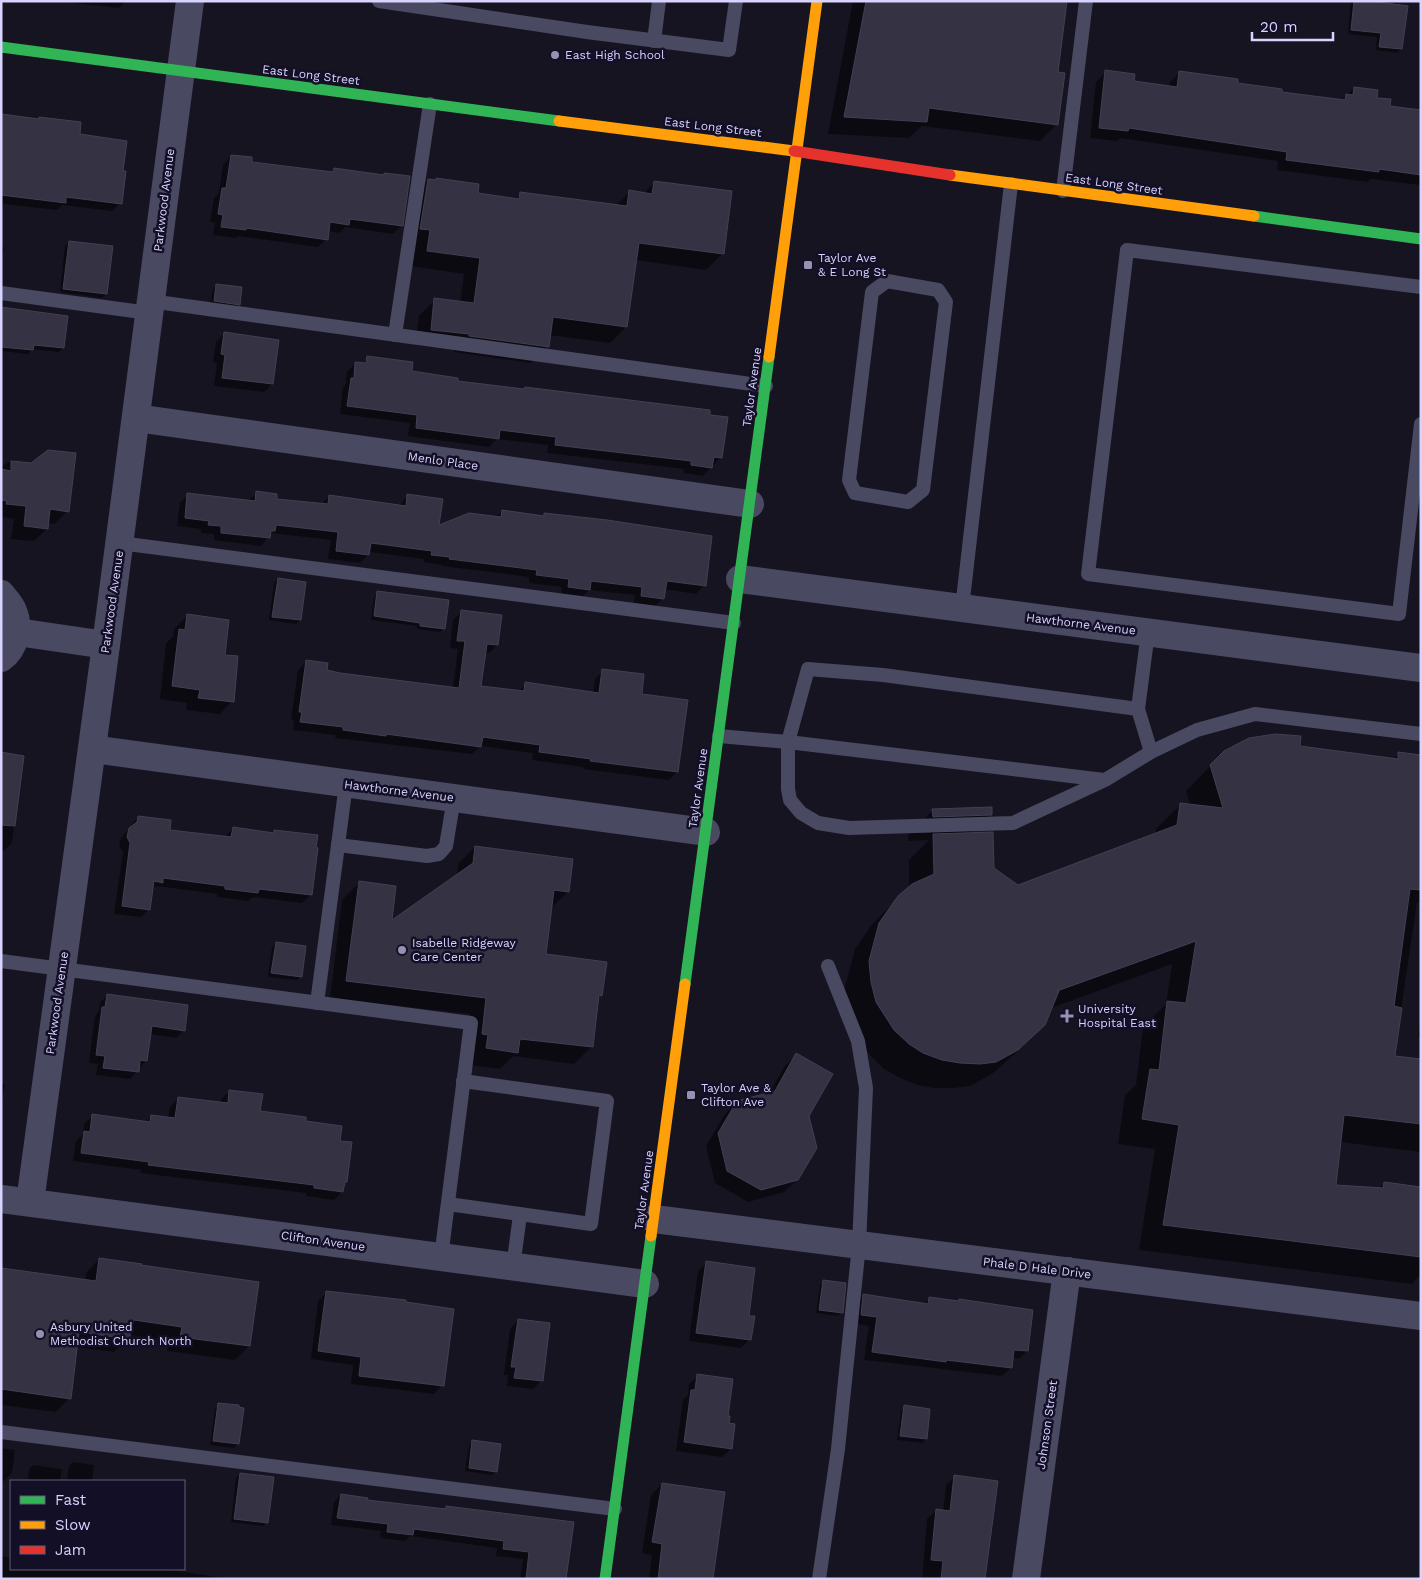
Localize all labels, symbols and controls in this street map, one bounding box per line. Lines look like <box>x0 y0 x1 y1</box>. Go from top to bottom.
scale bar <box>1252 10 1333 42</box>
text: 20 m <box>1260 18 1298 36</box>
place label: East High School <box>565 48 665 62</box>
marker: East High School <box>549 49 561 61</box>
street label: East Long Street <box>261 62 361 88</box>
street label: East Long Street <box>663 114 763 140</box>
street label: Parkwood Avenue <box>151 148 177 252</box>
street label: East Long Street <box>1064 170 1164 198</box>
place label: Taylor Ave & E Long St <box>818 251 886 279</box>
marker: Taylor Ave & E Long St <box>802 259 814 271</box>
street label: Taylor Avenue <box>739 346 765 428</box>
street label: Menlo Place <box>407 449 479 473</box>
street label: Parkwood Avenue <box>98 550 126 654</box>
street label: Hawthorne Avenue <box>1025 610 1137 638</box>
street label: Taylor Avenue <box>685 747 711 829</box>
street label: Hawthorne Avenue <box>343 777 455 805</box>
place label: Isabelle Ridgeway Care Center <box>412 936 517 964</box>
marker: Isabelle Ridgeway Care Center <box>396 944 408 956</box>
street label: Parkwood Avenue <box>43 951 71 1055</box>
place label: University Hospital East <box>1078 1002 1156 1030</box>
marker: University Hospital East <box>1060 1009 1074 1023</box>
place label: Taylor Ave & Clifton Ave <box>701 1081 772 1109</box>
marker: Taylor Ave & Clifton Ave <box>685 1089 697 1101</box>
street label: Taylor Avenue <box>631 1149 657 1231</box>
street label: Clifton Avenue <box>280 1228 366 1254</box>
street label: Phale D Hale Drive <box>982 1254 1092 1282</box>
place label: Asbury United Methodist Church North <box>50 1320 192 1348</box>
marker: Asbury United Methodist Church North <box>34 1328 46 1340</box>
street label: Johnson Street <box>1034 1380 1060 1470</box>
legend <box>10 1480 185 1570</box>
text: Fast <box>55 1491 87 1509</box>
text: Slow <box>55 1516 91 1534</box>
text: Jam <box>55 1541 86 1559</box>

